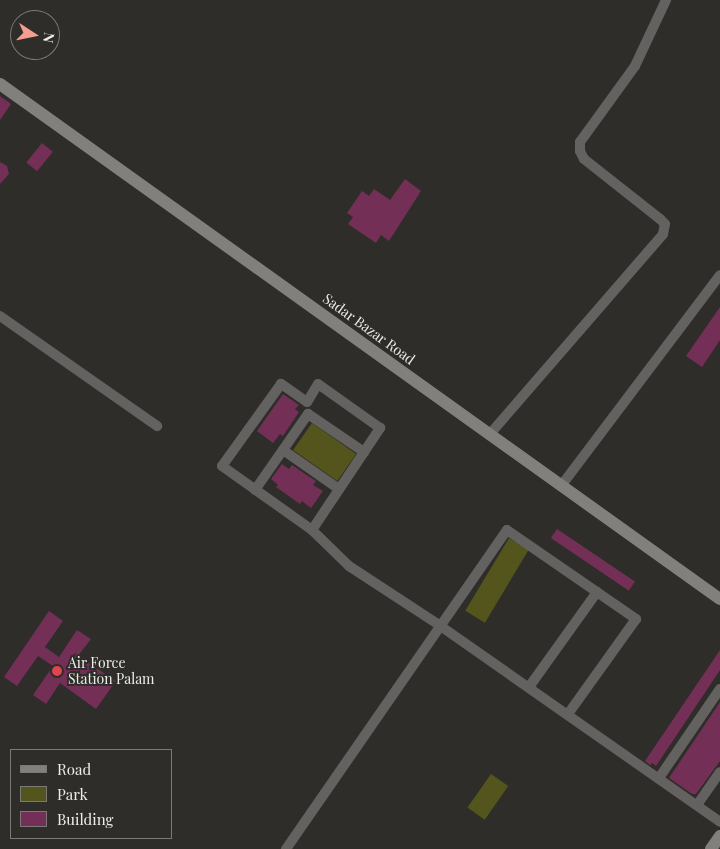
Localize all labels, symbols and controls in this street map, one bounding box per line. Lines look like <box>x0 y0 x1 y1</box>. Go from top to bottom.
north arrow <box>10 10 60 60</box>
text: N <box>39 31 60 45</box>
street label: Sadar Bazar Road <box>319 290 419 368</box>
place label: Air Force Station Palam <box>68 655 155 688</box>
marker: Air Force Station Palam <box>50 664 64 678</box>
legend <box>10 749 172 839</box>
text: Road <box>57 759 91 779</box>
text: Park <box>57 784 88 804</box>
text: Building <box>57 809 113 829</box>

